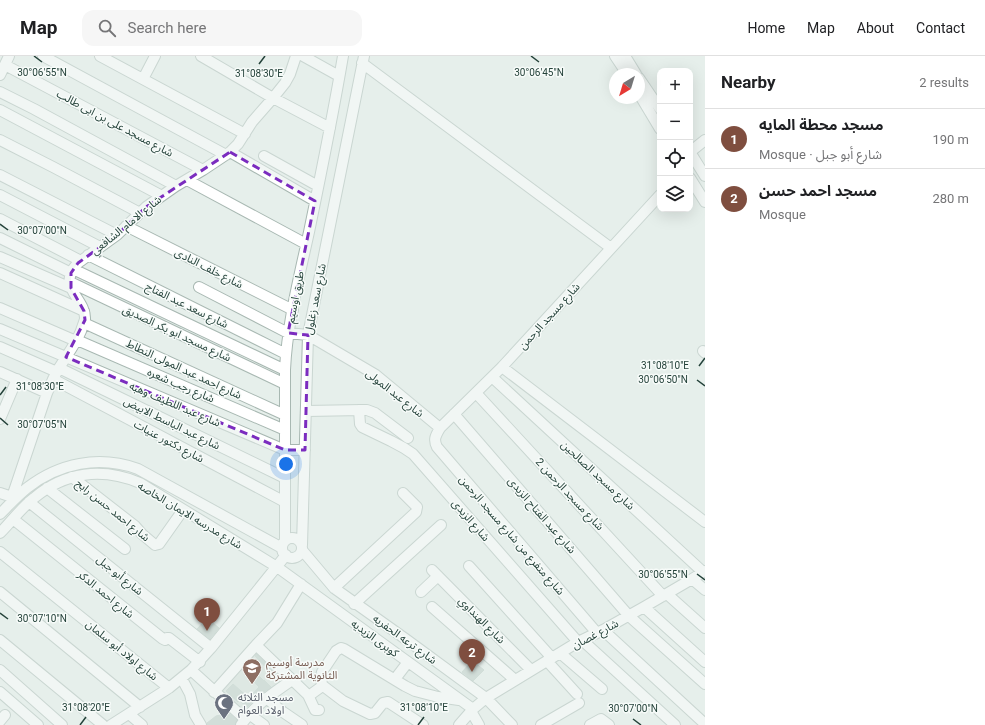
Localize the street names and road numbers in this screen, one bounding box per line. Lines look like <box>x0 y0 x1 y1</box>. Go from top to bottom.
street label: شارع مسجد على بن ابى طالب <box>54 87 176 161</box>
street label: شارع الامام الشافعي <box>88 193 166 260</box>
street label: شارع خلف النادى <box>172 246 245 292</box>
street label: شارع سعد زغلول <box>302 262 330 336</box>
street label: طريق اوسيم <box>284 270 309 325</box>
street label: شارع سعد عبد الفتاح <box>143 280 231 332</box>
street label: شارع مسجد الرحمن <box>516 280 584 353</box>
street label: شارع مسجد ابو بكر الصديق <box>120 303 233 365</box>
street label: شارع احمد عبد المولى النطاط <box>124 337 244 403</box>
street label: شارع رجب شعره <box>145 365 217 407</box>
street label: شارع عبد المولى <box>362 367 427 421</box>
street label: شارع عبد اللطيف وهبه <box>127 379 223 431</box>
street label: شارع عبد الباسط الابيض <box>121 394 223 454</box>
street label: شارع دكتور عنيات <box>131 417 206 466</box>
street label: شارع مسجد الصالحين <box>557 438 637 514</box>
street label: شارع مسجد الرحمن 2 <box>532 456 607 534</box>
street label: شارع متفرع من شارع مسجد الرحمن <box>456 473 567 599</box>
street label: شارع عبد الفتاح الزيدى <box>504 474 579 557</box>
street label: شارع احمد حسن رابح <box>72 477 153 545</box>
street label: شارع مدرسه الايمان الخاصه <box>135 479 245 553</box>
street label: شارع الزيدى <box>448 497 493 545</box>
street label: شارع أبو جبل <box>93 552 146 599</box>
street label: شارع احمد الدكر <box>74 567 137 622</box>
street label: شارع الهنداوي <box>454 594 508 648</box>
street label: شارع ترعه الحفريه <box>370 612 439 668</box>
street label: شارع اولاد أبو سلمان <box>83 617 161 684</box>
street label: كوبرى الزيديه <box>348 617 401 660</box>
street label: شارع غصان <box>570 617 622 653</box>

